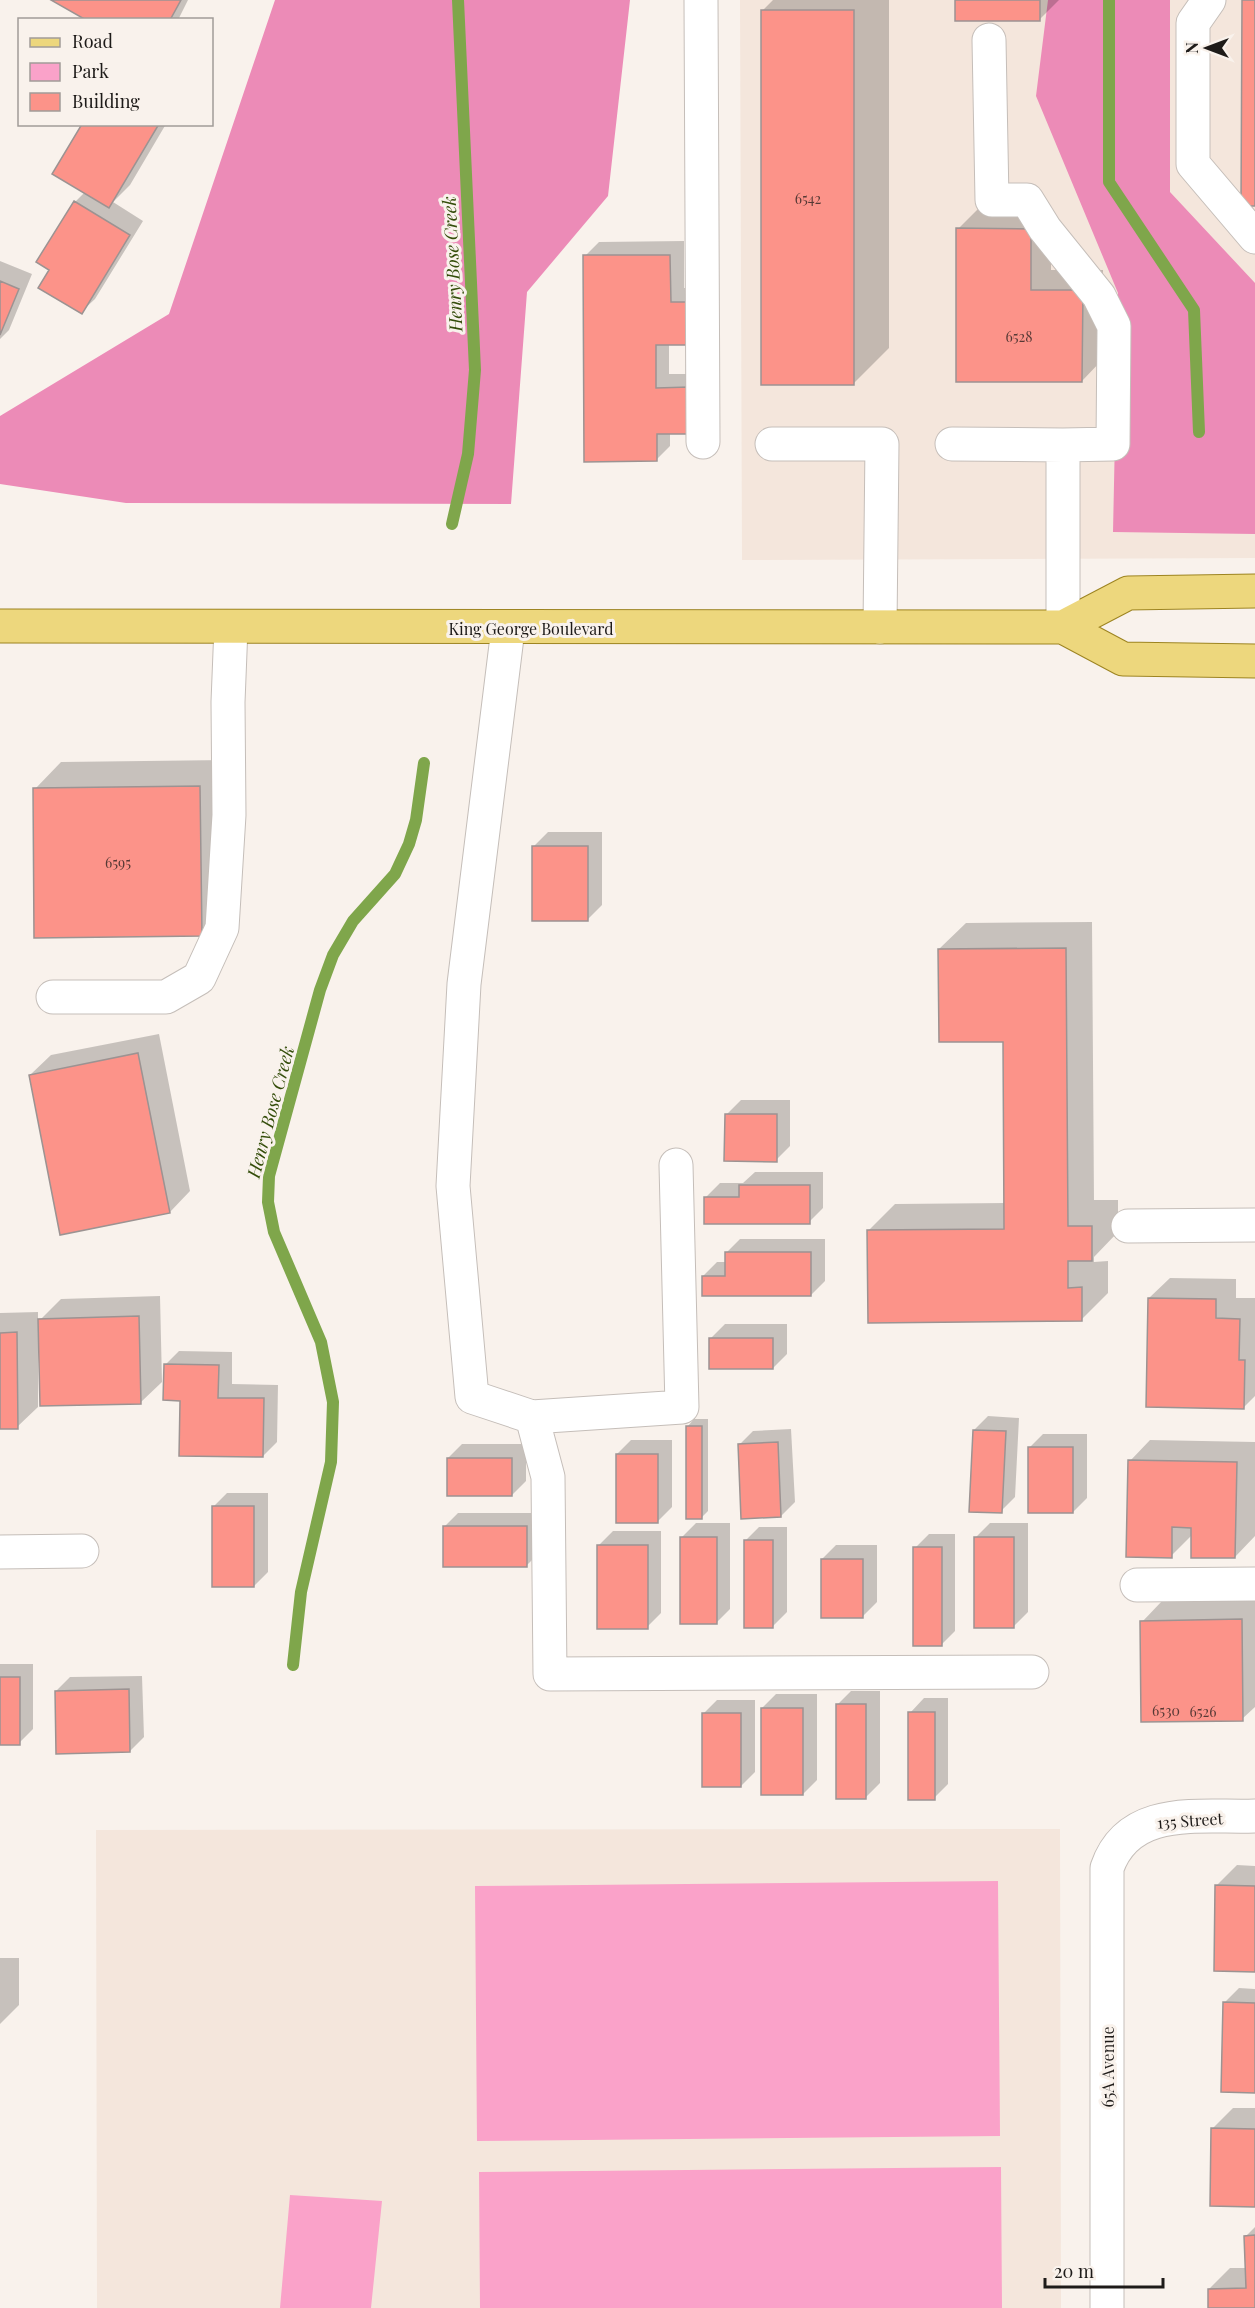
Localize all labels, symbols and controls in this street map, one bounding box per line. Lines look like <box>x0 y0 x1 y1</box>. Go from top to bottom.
legend <box>18 18 213 126</box>
north arrow <box>1177 18 1237 78</box>
text: Road <box>72 29 113 53</box>
text: N <box>1181 42 1202 54</box>
text: Park <box>72 59 109 83</box>
text: Building <box>72 89 140 113</box>
house number: 6542 <box>795 189 822 208</box>
water label: Henry Bose Creek <box>436 196 468 333</box>
house number: 6528 <box>1005 327 1033 346</box>
street label: King George Boulevard <box>449 618 613 639</box>
house number: 6595 <box>105 853 131 872</box>
water label: Henry Bose Creek <box>241 1043 299 1182</box>
house number: 6530 <box>1152 1701 1180 1720</box>
house number: 6526 <box>1190 1702 1217 1721</box>
street label: 135 Street <box>1156 1807 1224 1833</box>
street label: 65A Avenue <box>1097 2026 1118 2108</box>
scale bar <box>1045 2251 1164 2289</box>
text: 20 m <box>1054 2259 1094 2283</box>

